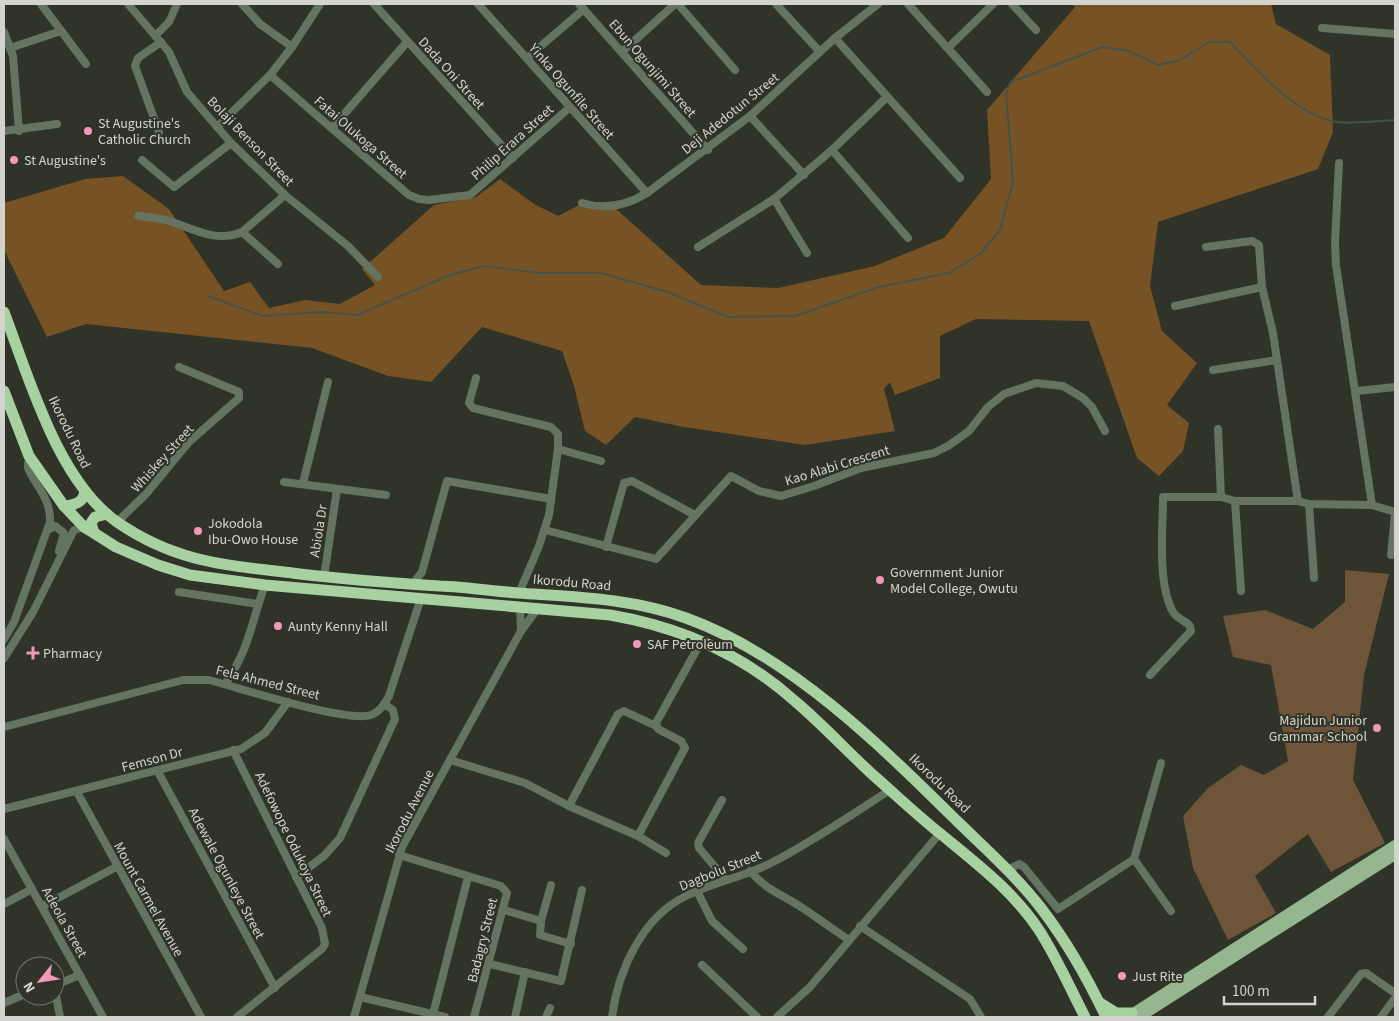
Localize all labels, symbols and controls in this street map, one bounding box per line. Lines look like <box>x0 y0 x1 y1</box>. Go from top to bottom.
street label: Ebun Ogunjimi Street <box>604 15 701 122</box>
street label: Dada Oni Street <box>413 33 489 115</box>
street label: Yinka Ogunfile Street <box>523 38 619 144</box>
street label: Deji Adedotun Street <box>677 68 784 159</box>
street label: Bolaji Benson Street <box>202 92 299 191</box>
street label: Fatai Olukoga Street <box>309 92 411 184</box>
street label: Philip Erara Street <box>467 100 559 185</box>
place label: St Augustine's Catholic Church <box>98 114 191 150</box>
marker: St Augustine's Catholic Church <box>82 125 94 137</box>
place label: St Augustine's <box>24 151 106 171</box>
marker: St Augustine's <box>8 154 20 166</box>
street label: Ikorodu Road <box>43 393 95 472</box>
street label: Whiskey Street <box>127 420 199 497</box>
street label: Kao Alabi Crescent <box>782 440 892 491</box>
street label: Abiola Dr <box>305 503 333 559</box>
place label: Jokodola Ibu-Owo House <box>208 514 298 550</box>
marker: Jokodola Ibu-Owo House <box>192 525 204 537</box>
place label: Government Junior Model College, Owutu <box>890 563 1018 599</box>
street label: Ikorodu Road <box>532 570 612 596</box>
marker: Government Junior Model College, Owutu <box>874 574 886 586</box>
place label: Aunty Kenny Hall <box>288 617 388 637</box>
marker: Aunty Kenny Hall <box>272 620 284 632</box>
place label: SAF Petroleum <box>647 635 733 655</box>
marker: SAF Petroleum <box>631 638 643 650</box>
place label: Pharmacy <box>43 644 103 664</box>
marker: Pharmacy <box>27 647 39 659</box>
street label: Fela Ahmed Street <box>214 660 322 706</box>
place label: Majidun Junior Grammar School <box>1269 711 1367 747</box>
marker: Majidun Junior Grammar School <box>1371 722 1383 734</box>
street label: Femson Dr <box>119 742 185 778</box>
street label: Ikorodu Road <box>904 749 974 818</box>
street label: Ikorodu Avenue <box>380 766 440 857</box>
street label: Adefowope Odukoya Street <box>249 769 337 920</box>
street label: Adewale Ogunleye Street <box>183 804 269 943</box>
street label: Mount Carmel Avenue <box>108 838 188 961</box>
street label: Dagbolu Street <box>676 845 765 897</box>
street label: Adeola Street <box>36 883 92 962</box>
street label: Badagry Street <box>463 895 503 985</box>
north arrow <box>15 956 65 1006</box>
place label: Just Rite <box>1132 967 1182 987</box>
marker: Just Rite <box>1116 970 1128 982</box>
scale bar <box>1224 974 1315 1006</box>
text: N <box>19 978 41 996</box>
text: 100 m <box>1232 981 1270 1002</box>

